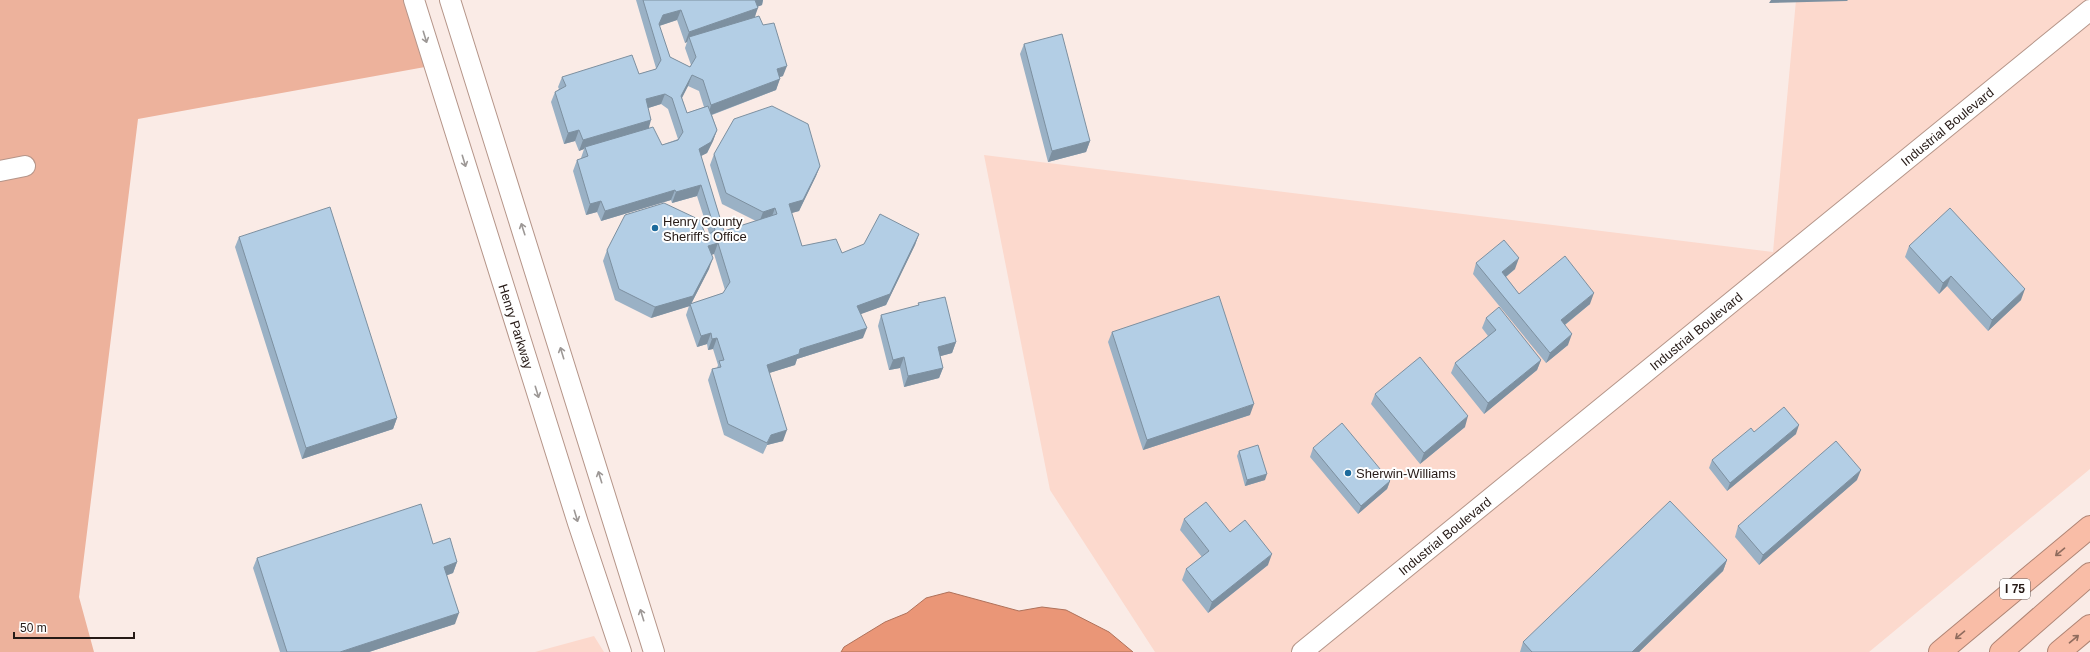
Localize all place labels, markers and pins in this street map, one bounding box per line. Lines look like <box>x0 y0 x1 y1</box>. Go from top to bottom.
place label: Henry County Sheriff's Office <box>663 214 747 244</box>
marker: Henry County Sheriff's Office <box>650 223 660 233</box>
place label: Sherwin-Williams <box>1356 466 1456 481</box>
marker: Sherwin-Williams <box>1343 468 1353 478</box>

